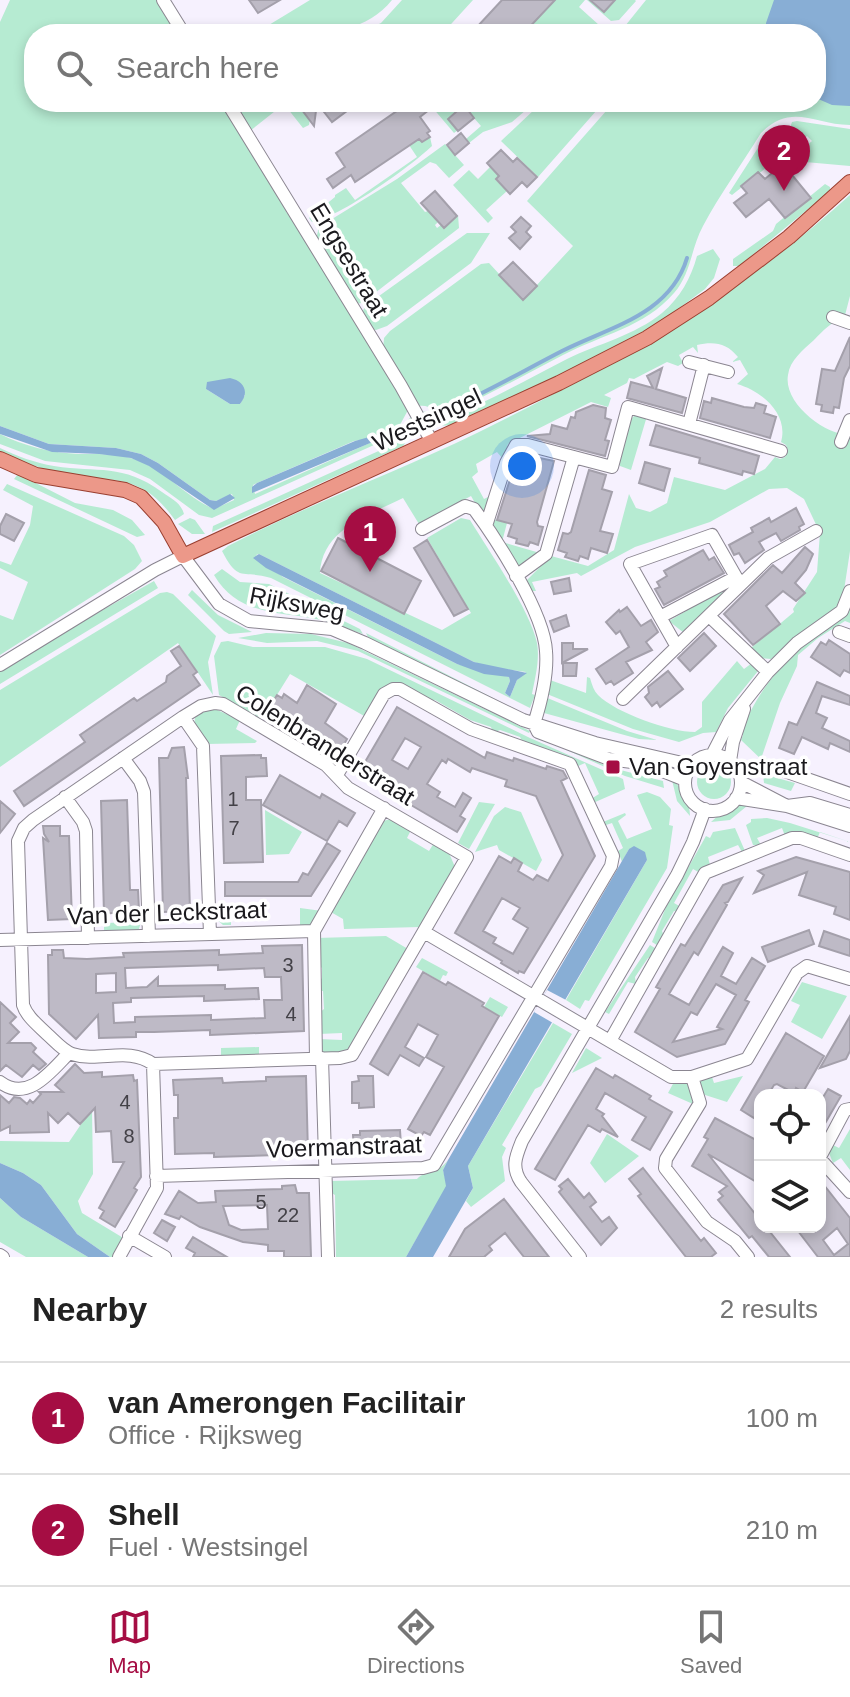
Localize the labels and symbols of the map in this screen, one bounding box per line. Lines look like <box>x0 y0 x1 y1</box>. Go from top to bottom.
pin: 2 <box>758 125 810 191</box>
street label: Engsestraat <box>305 198 394 322</box>
street label: Westsingel <box>368 383 485 456</box>
your location <box>502 446 542 486</box>
pin: 1 <box>344 506 396 572</box>
street label: Rijksweg <box>247 581 347 626</box>
street label: Colenbranderstraat <box>231 679 420 811</box>
place label: Van Goyenstraat <box>629 753 808 780</box>
marker: Van Goyenstraat <box>604 758 622 776</box>
house number: 1 <box>227 788 239 810</box>
house number: 7 <box>228 817 240 839</box>
street label: Van der Leckstraat <box>67 896 268 929</box>
house number: 3 <box>282 954 294 976</box>
house number: 4 <box>285 1003 297 1025</box>
house number: 4 <box>119 1091 131 1113</box>
house number: 8 <box>123 1125 135 1147</box>
street label: Voermanstraat <box>266 1130 423 1163</box>
house number: 5 <box>255 1191 267 1213</box>
house number: 22 <box>277 1204 299 1226</box>

